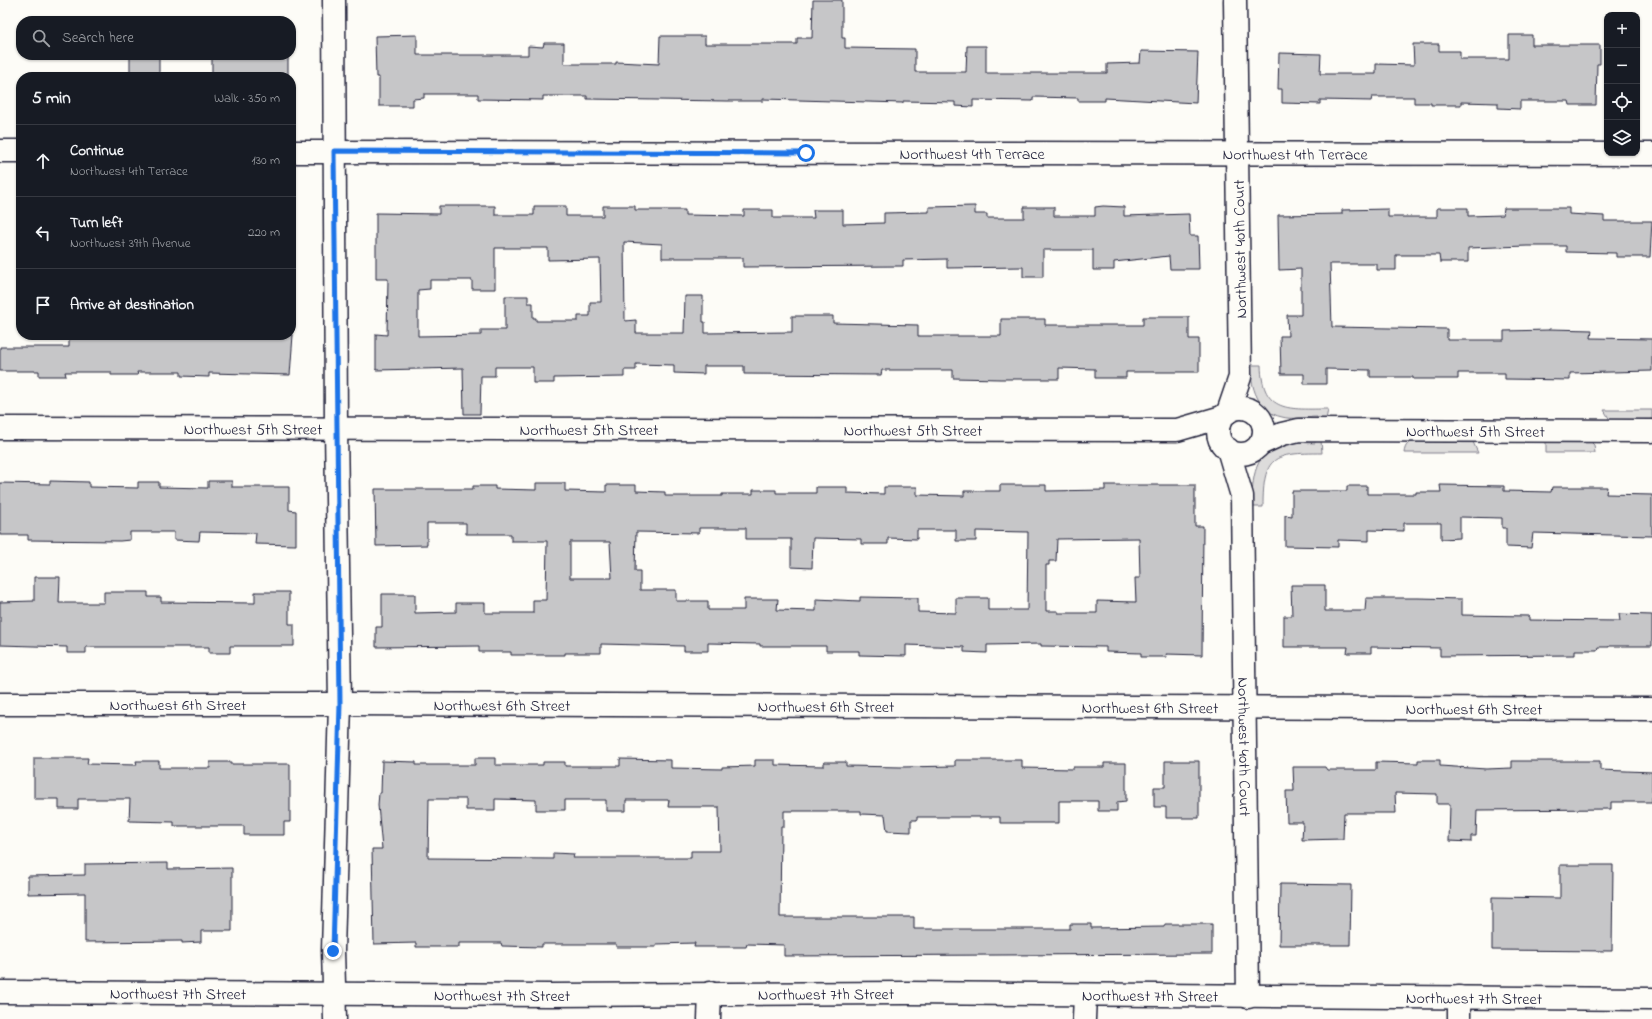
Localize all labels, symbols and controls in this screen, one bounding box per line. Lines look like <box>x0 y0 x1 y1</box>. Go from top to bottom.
map controls <box>1604 12 1640 156</box>
button: + <box>1604 12 1640 48</box>
search box <box>16 16 296 60</box>
icon: search <box>30 27 52 49</box>
text: Search here <box>62 27 134 49</box>
button: − <box>1604 48 1640 84</box>
button: locate <box>1604 84 1640 120</box>
text: 5 min <box>32 86 71 111</box>
text: Walk · 350 m <box>214 89 280 108</box>
button: layers <box>1604 120 1640 156</box>
text: Continue <box>70 140 124 162</box>
street label: Northwest 4th Terrace <box>899 143 1045 167</box>
street label: Northwest 4th Terrace <box>1222 143 1368 168</box>
route start <box>797 144 815 162</box>
icon: ahead <box>32 150 54 172</box>
text: 130 m <box>252 151 280 170</box>
text: Northwest 4th Terrace <box>70 162 188 181</box>
street label: Northwest 40th Court <box>1228 179 1254 319</box>
text: Turn left <box>70 212 123 234</box>
icon: left <box>32 222 54 244</box>
text: 220 m <box>248 223 280 242</box>
text: Northwest 39th Avenue <box>70 234 191 253</box>
icon: arrive <box>32 294 54 316</box>
text: Arrive at destination <box>70 294 194 316</box>
street label: Northwest 5th Street <box>184 418 323 443</box>
street label: Northwest 5th Street <box>520 419 659 443</box>
street label: Northwest 5th Street <box>844 419 983 444</box>
street label: Northwest 5th Street <box>1406 420 1545 445</box>
street label: Northwest 40th Court <box>1230 677 1256 817</box>
street label: Northwest 6th Street <box>110 694 247 718</box>
street label: Northwest 6th Street <box>434 694 571 719</box>
street label: Northwest 6th Street <box>758 696 895 720</box>
street label: Northwest 6th Street <box>1082 697 1219 721</box>
street label: Northwest 6th Street <box>1406 698 1543 723</box>
route end <box>324 942 342 960</box>
street label: Northwest 7th Street <box>110 983 247 1007</box>
street label: Northwest 7th Street <box>758 983 895 1008</box>
street label: Northwest 7th Street <box>434 984 571 1009</box>
street label: Northwest 7th Street <box>1082 984 1219 1010</box>
street label: Northwest 7th Street <box>1406 987 1543 1012</box>

